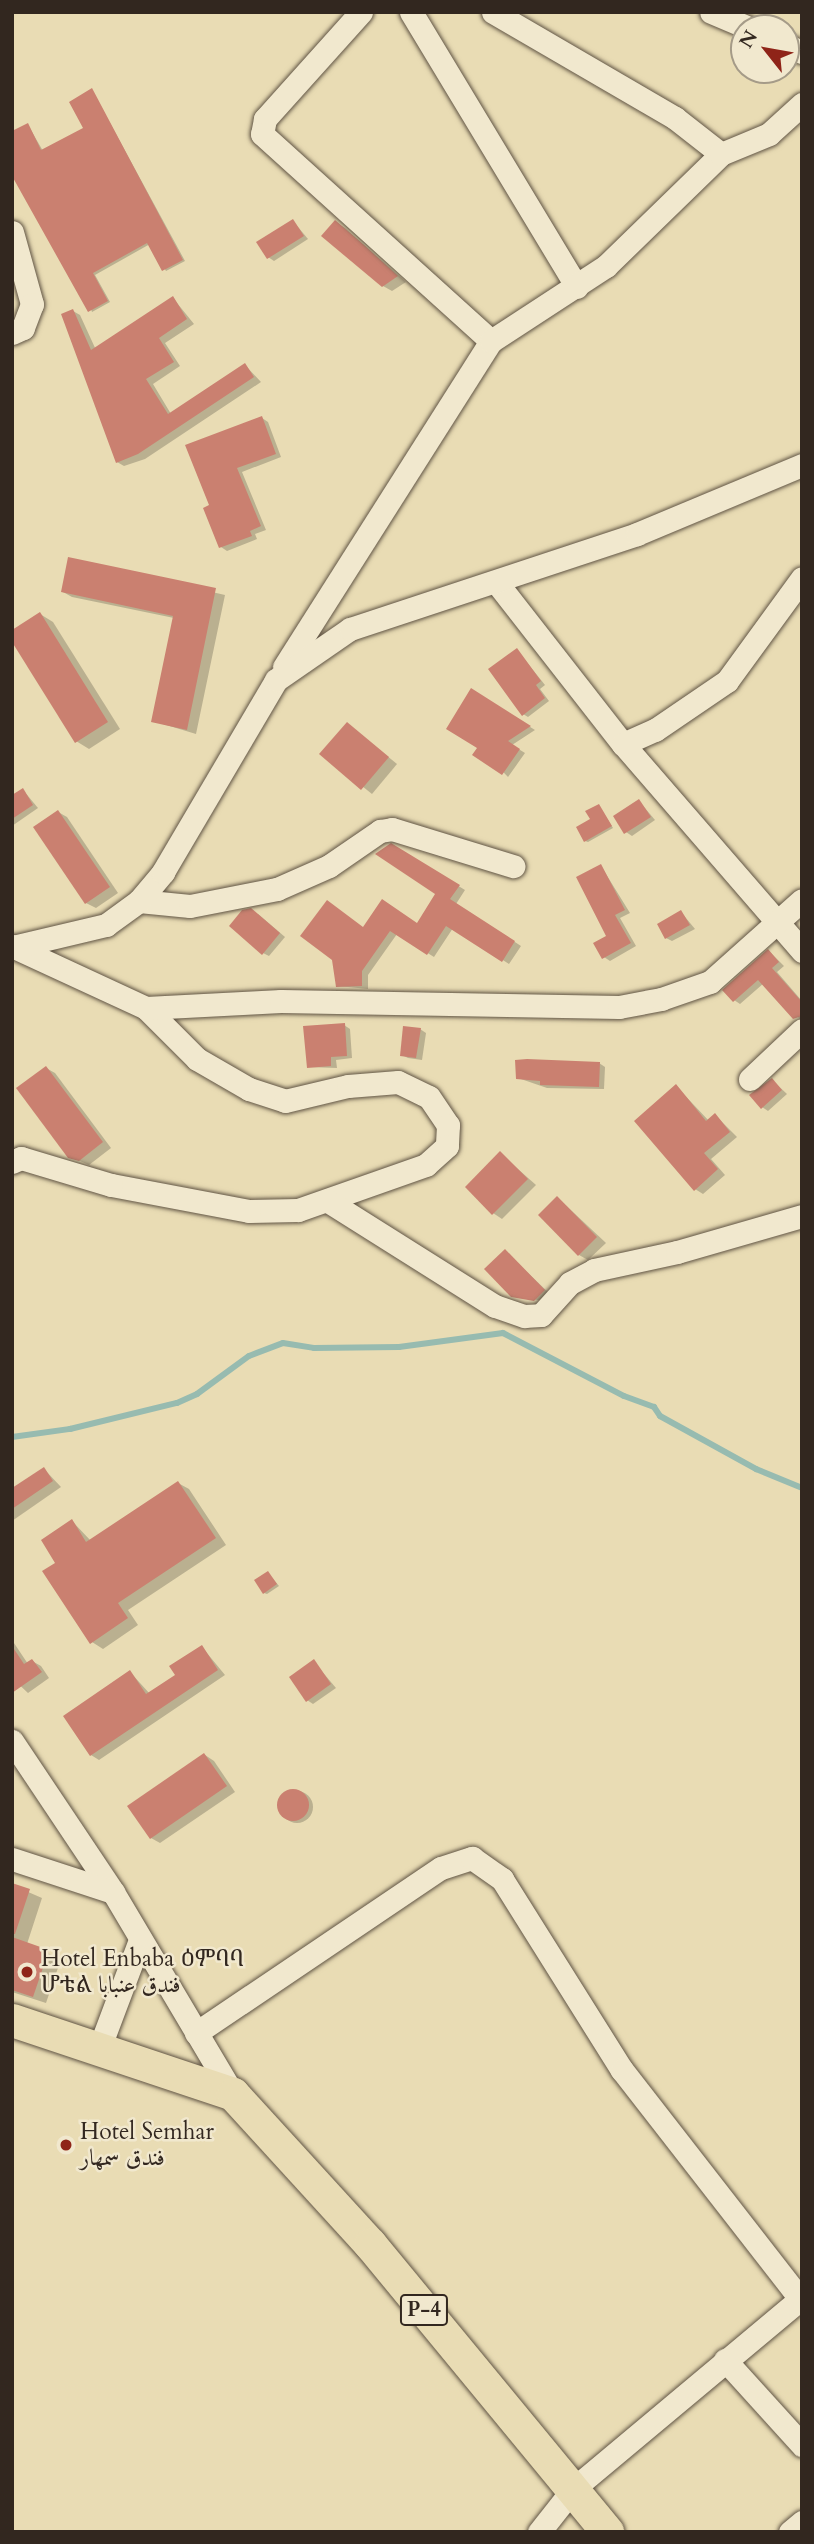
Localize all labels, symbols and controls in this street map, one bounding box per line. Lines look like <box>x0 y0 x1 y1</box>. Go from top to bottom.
north arrow <box>730 14 800 84</box>
text: N <box>733 25 764 53</box>
place label: Hotel Enbaba ዕምባባ ሆቴል فندق عنبابا <box>41 1945 244 1999</box>
marker: Hotel Enbaba ዕምባባ ሆቴል فندق عنبابا <box>19 1964 35 1980</box>
place label: Hotel Semhar فندق سمهار <box>80 2118 214 2172</box>
marker: Hotel Semhar فندق سمهار <box>58 2137 74 2153</box>
road number: P-4 <box>400 2292 448 2328</box>

